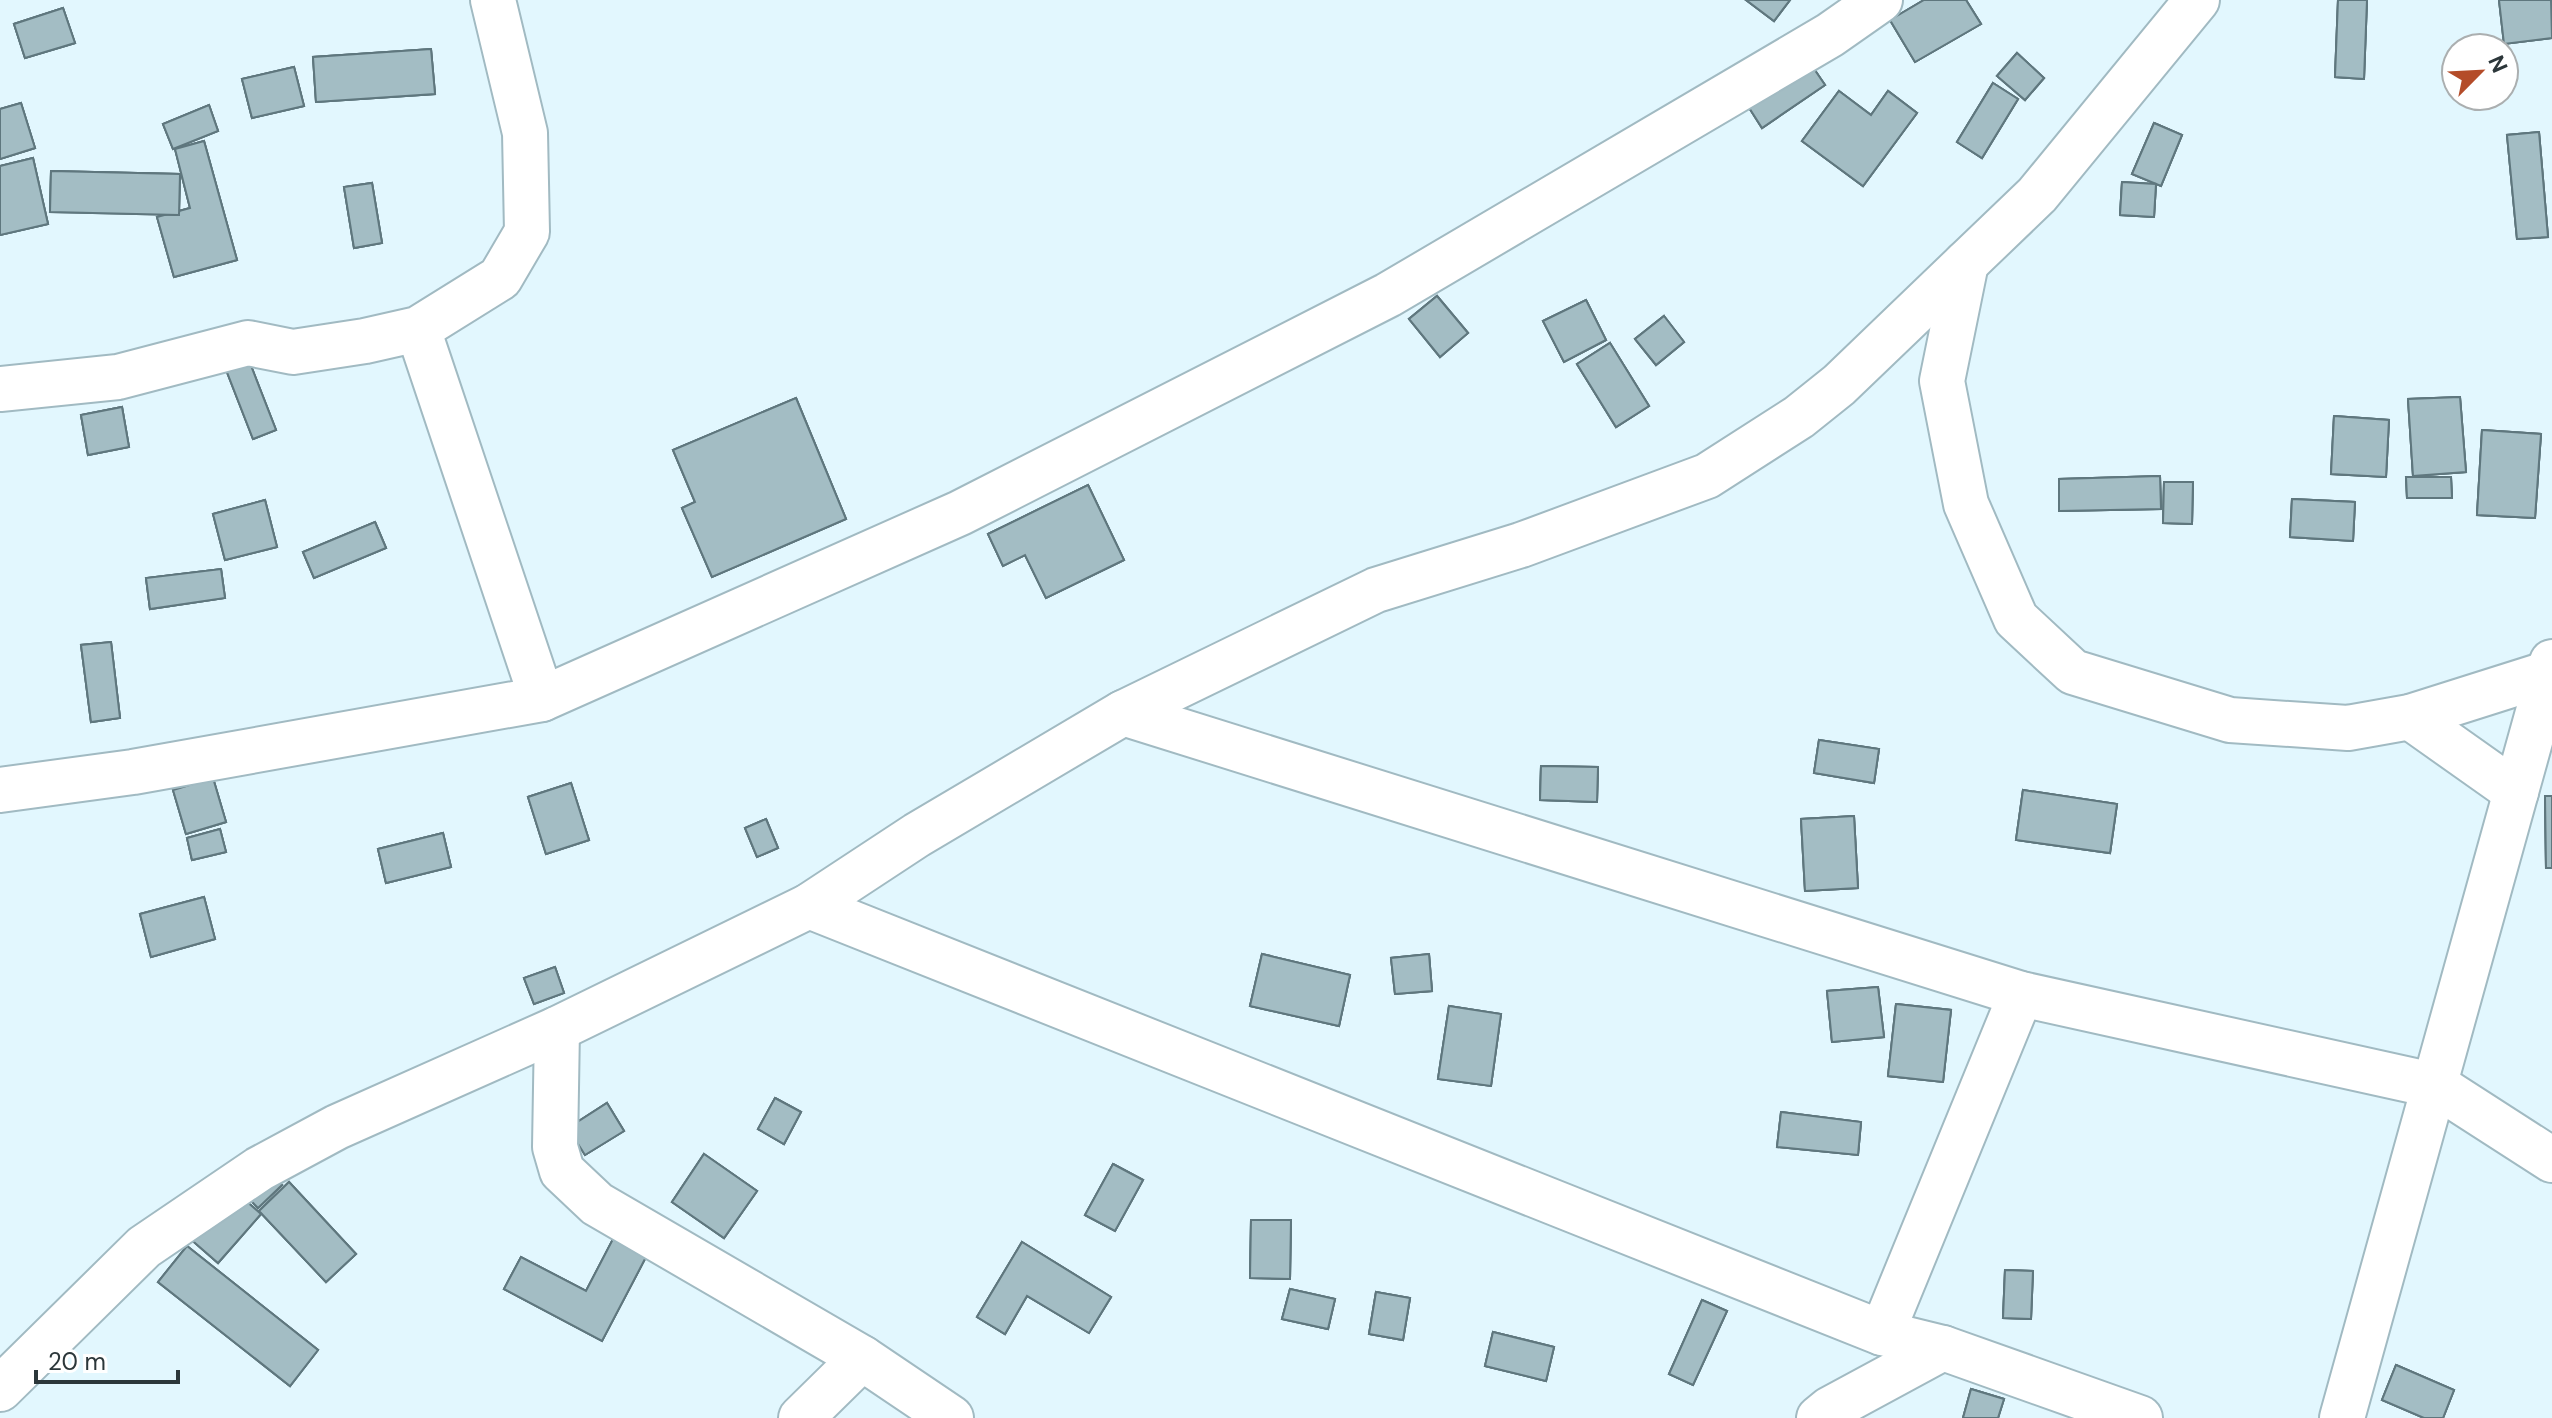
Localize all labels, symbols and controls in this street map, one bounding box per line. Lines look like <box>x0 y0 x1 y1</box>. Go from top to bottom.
north arrow <box>2440 32 2520 112</box>
text: N <box>2481 51 2514 77</box>
scale bar <box>36 1334 178 1384</box>
text: 20 m <box>48 1346 106 1377</box>

